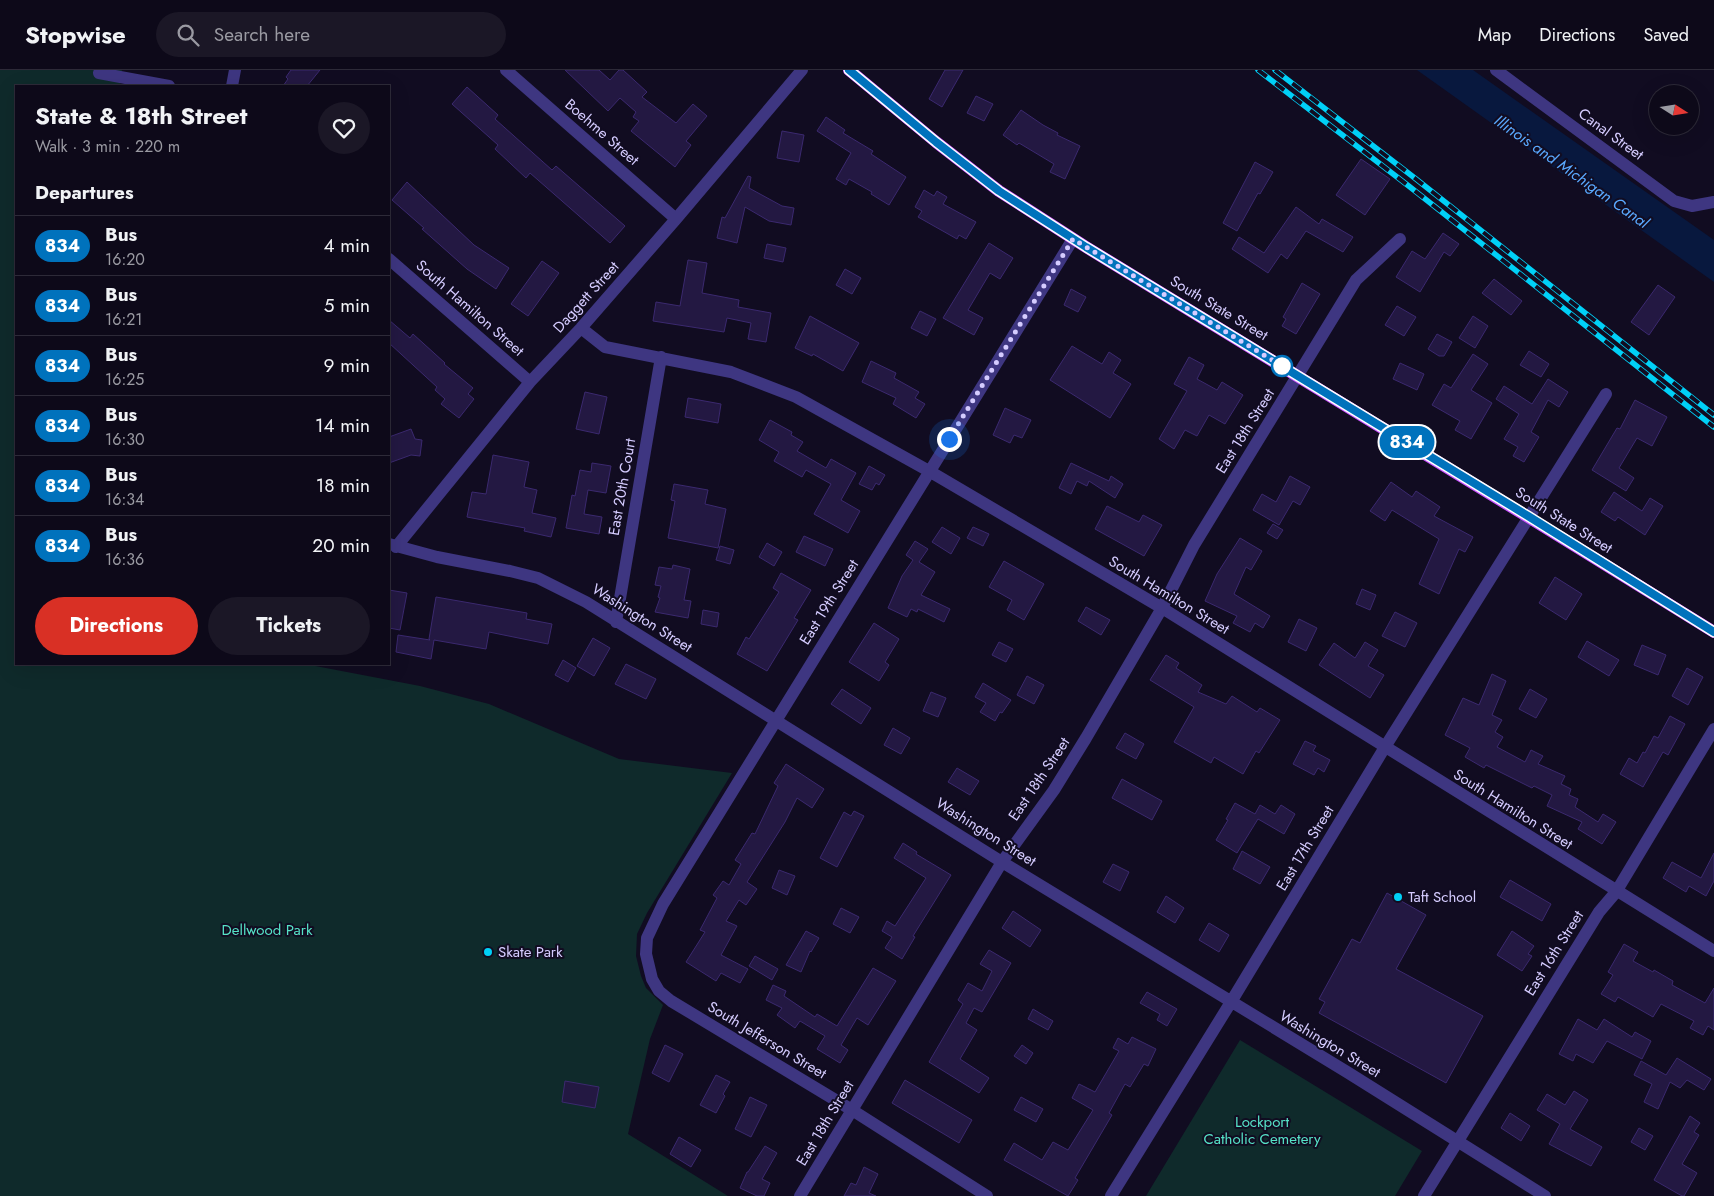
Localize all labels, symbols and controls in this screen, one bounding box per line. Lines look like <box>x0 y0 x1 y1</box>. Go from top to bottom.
search box <box>156 12 506 57</box>
text: Stopwise <box>25 17 126 52</box>
icon: search <box>174 21 202 49</box>
text: Search here <box>214 21 310 48</box>
text: Map <box>1478 22 1511 48</box>
text: Directions <box>1539 22 1615 48</box>
text: Saved <box>1643 22 1689 48</box>
north arrow <box>1649 85 1699 135</box>
map controls <box>1649 85 1699 135</box>
street label: Boehme Street <box>560 94 644 171</box>
text: State & 18th Street <box>35 98 247 133</box>
button: heart <box>318 102 370 154</box>
street label: Canal Street <box>1574 103 1649 166</box>
water label: Illinois and Michigan Canal <box>1490 109 1655 234</box>
text: Walk · 3 min · 220 m <box>35 135 180 158</box>
text: Departures <box>35 179 134 206</box>
text: Bus <box>105 221 137 248</box>
text: 4 min <box>323 232 370 259</box>
text: 834 <box>45 233 80 259</box>
text: 16:20 <box>105 248 145 271</box>
street label: South Hamilton Street <box>411 255 529 362</box>
street label: Daggett Street <box>548 256 624 338</box>
street label: South State Street <box>1166 270 1273 346</box>
text: Bus <box>105 281 137 308</box>
text: 5 min <box>324 292 370 319</box>
text: 834 <box>45 293 80 319</box>
text: 16:21 <box>105 308 143 331</box>
text: Bus <box>105 341 137 368</box>
text: 9 min <box>324 352 370 379</box>
text: 834 <box>45 353 80 379</box>
unlabelled marker <box>1271 355 1293 377</box>
text: 16:25 <box>105 368 144 391</box>
street label: East 18th Street <box>1210 384 1280 478</box>
text: Bus <box>105 401 137 428</box>
text: 14 min <box>315 412 370 439</box>
text: 834 <box>45 413 80 439</box>
line badge: 834 <box>1378 426 1436 458</box>
your location <box>937 427 962 452</box>
text: 16:30 <box>105 428 145 451</box>
text: 834 <box>1389 429 1425 455</box>
street label: East 20th Court <box>603 436 641 537</box>
text: Bus <box>105 461 137 488</box>
text: 18 min <box>316 472 370 499</box>
text: 834 <box>45 473 80 499</box>
street label: South State Street <box>1511 481 1617 559</box>
text: 16:34 <box>105 488 144 511</box>
text: Bus <box>105 521 137 548</box>
text: 20 min <box>312 532 370 559</box>
text: 834 <box>45 533 80 559</box>
text: 16:36 <box>105 548 144 571</box>
street label: South Hamilton Street <box>1105 550 1234 640</box>
street label: East 19th Street <box>794 555 864 649</box>
street label: Washington Street <box>588 578 697 658</box>
button: Directions <box>35 597 198 655</box>
button: Tickets <box>208 597 370 655</box>
street label: East 18th Street <box>1003 733 1075 825</box>
street label: South Hamilton Street <box>1449 763 1577 855</box>
street label: Washington Street <box>932 792 1041 872</box>
street label: East 17th Street <box>1271 801 1339 895</box>
place label: Taft School <box>1408 886 1476 908</box>
marker: Taft School <box>1392 891 1404 903</box>
street label: East 16th Street <box>1519 906 1589 1000</box>
park label: Dellwood Park <box>222 919 313 941</box>
place label: Skate Park <box>498 941 563 963</box>
marker: Skate Park <box>482 946 494 958</box>
street label: South Jefferson Street <box>703 996 831 1085</box>
street label: Washington Street <box>1275 1005 1385 1083</box>
street label: East 18th Street <box>791 1076 859 1170</box>
park label: Lockport Catholic Cemetery <box>1203 1111 1321 1150</box>

